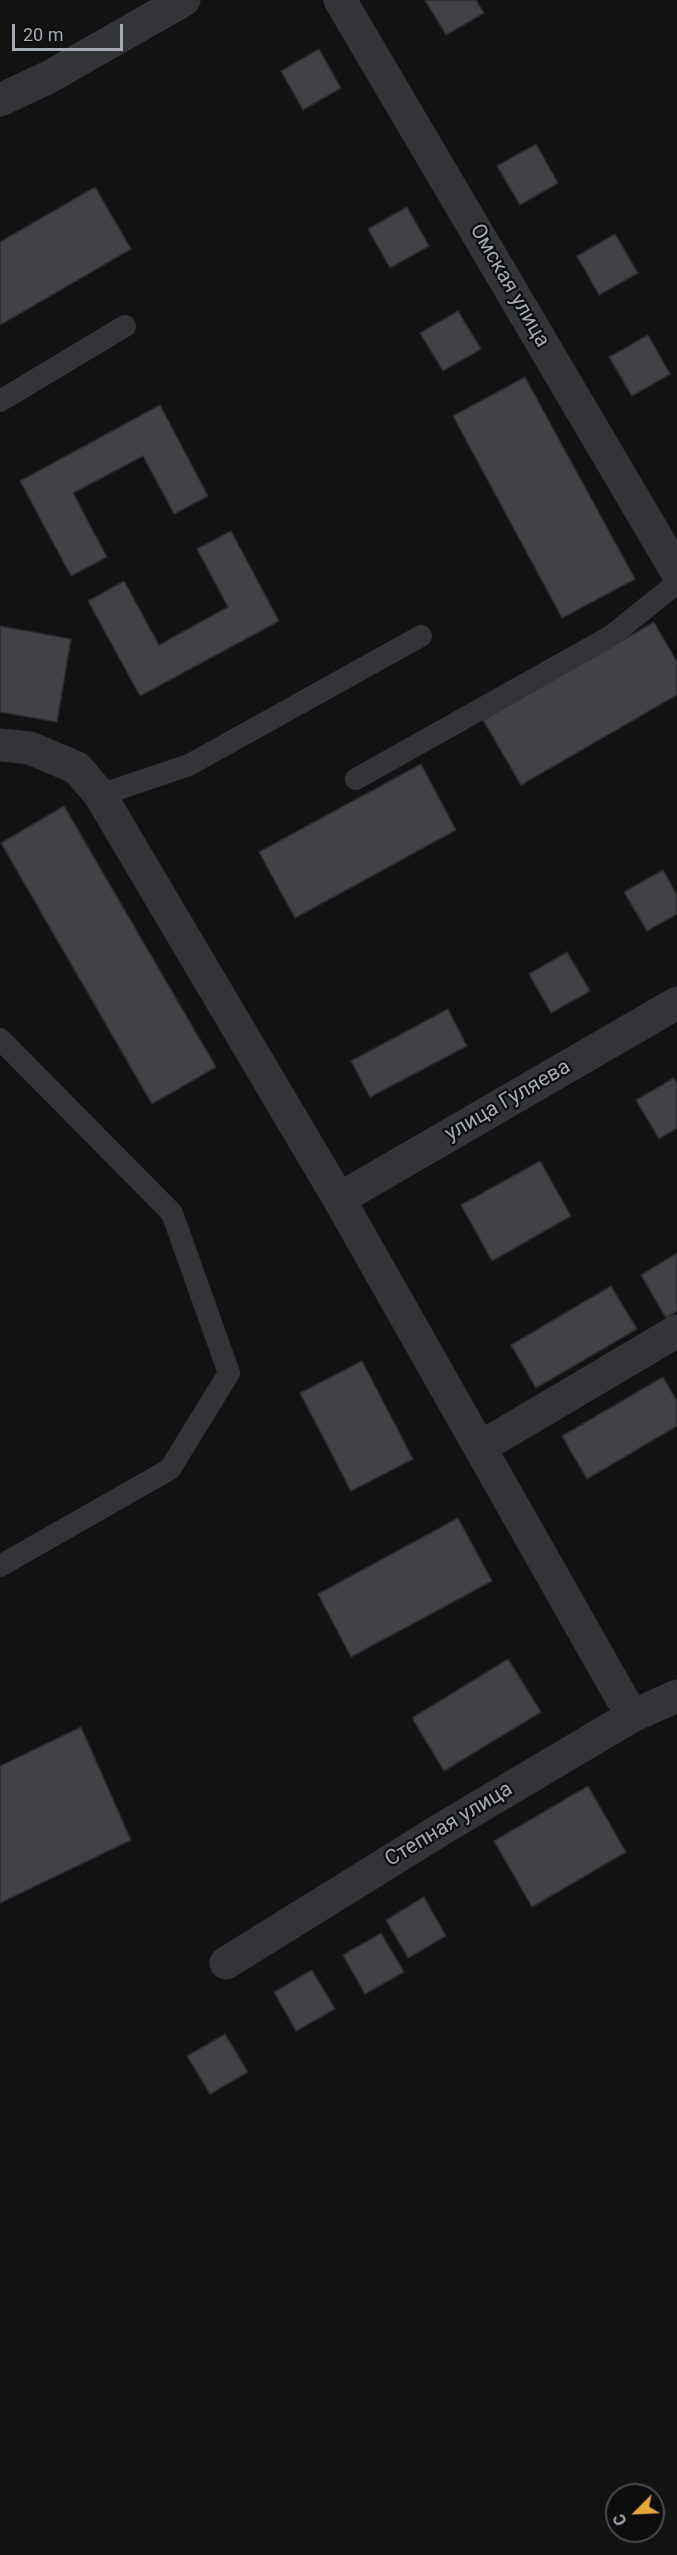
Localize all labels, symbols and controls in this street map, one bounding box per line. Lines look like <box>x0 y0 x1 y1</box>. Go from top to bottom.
scale bar <box>15 12 126 50</box>
text: 20 m <box>23 24 63 45</box>
street label: Омская улица <box>464 220 554 352</box>
street label: улица Гуляева <box>441 1055 575 1147</box>
street label: Степная улица <box>381 1777 517 1873</box>
north arrow <box>605 2483 665 2543</box>
text: С <box>609 2511 631 2528</box>

